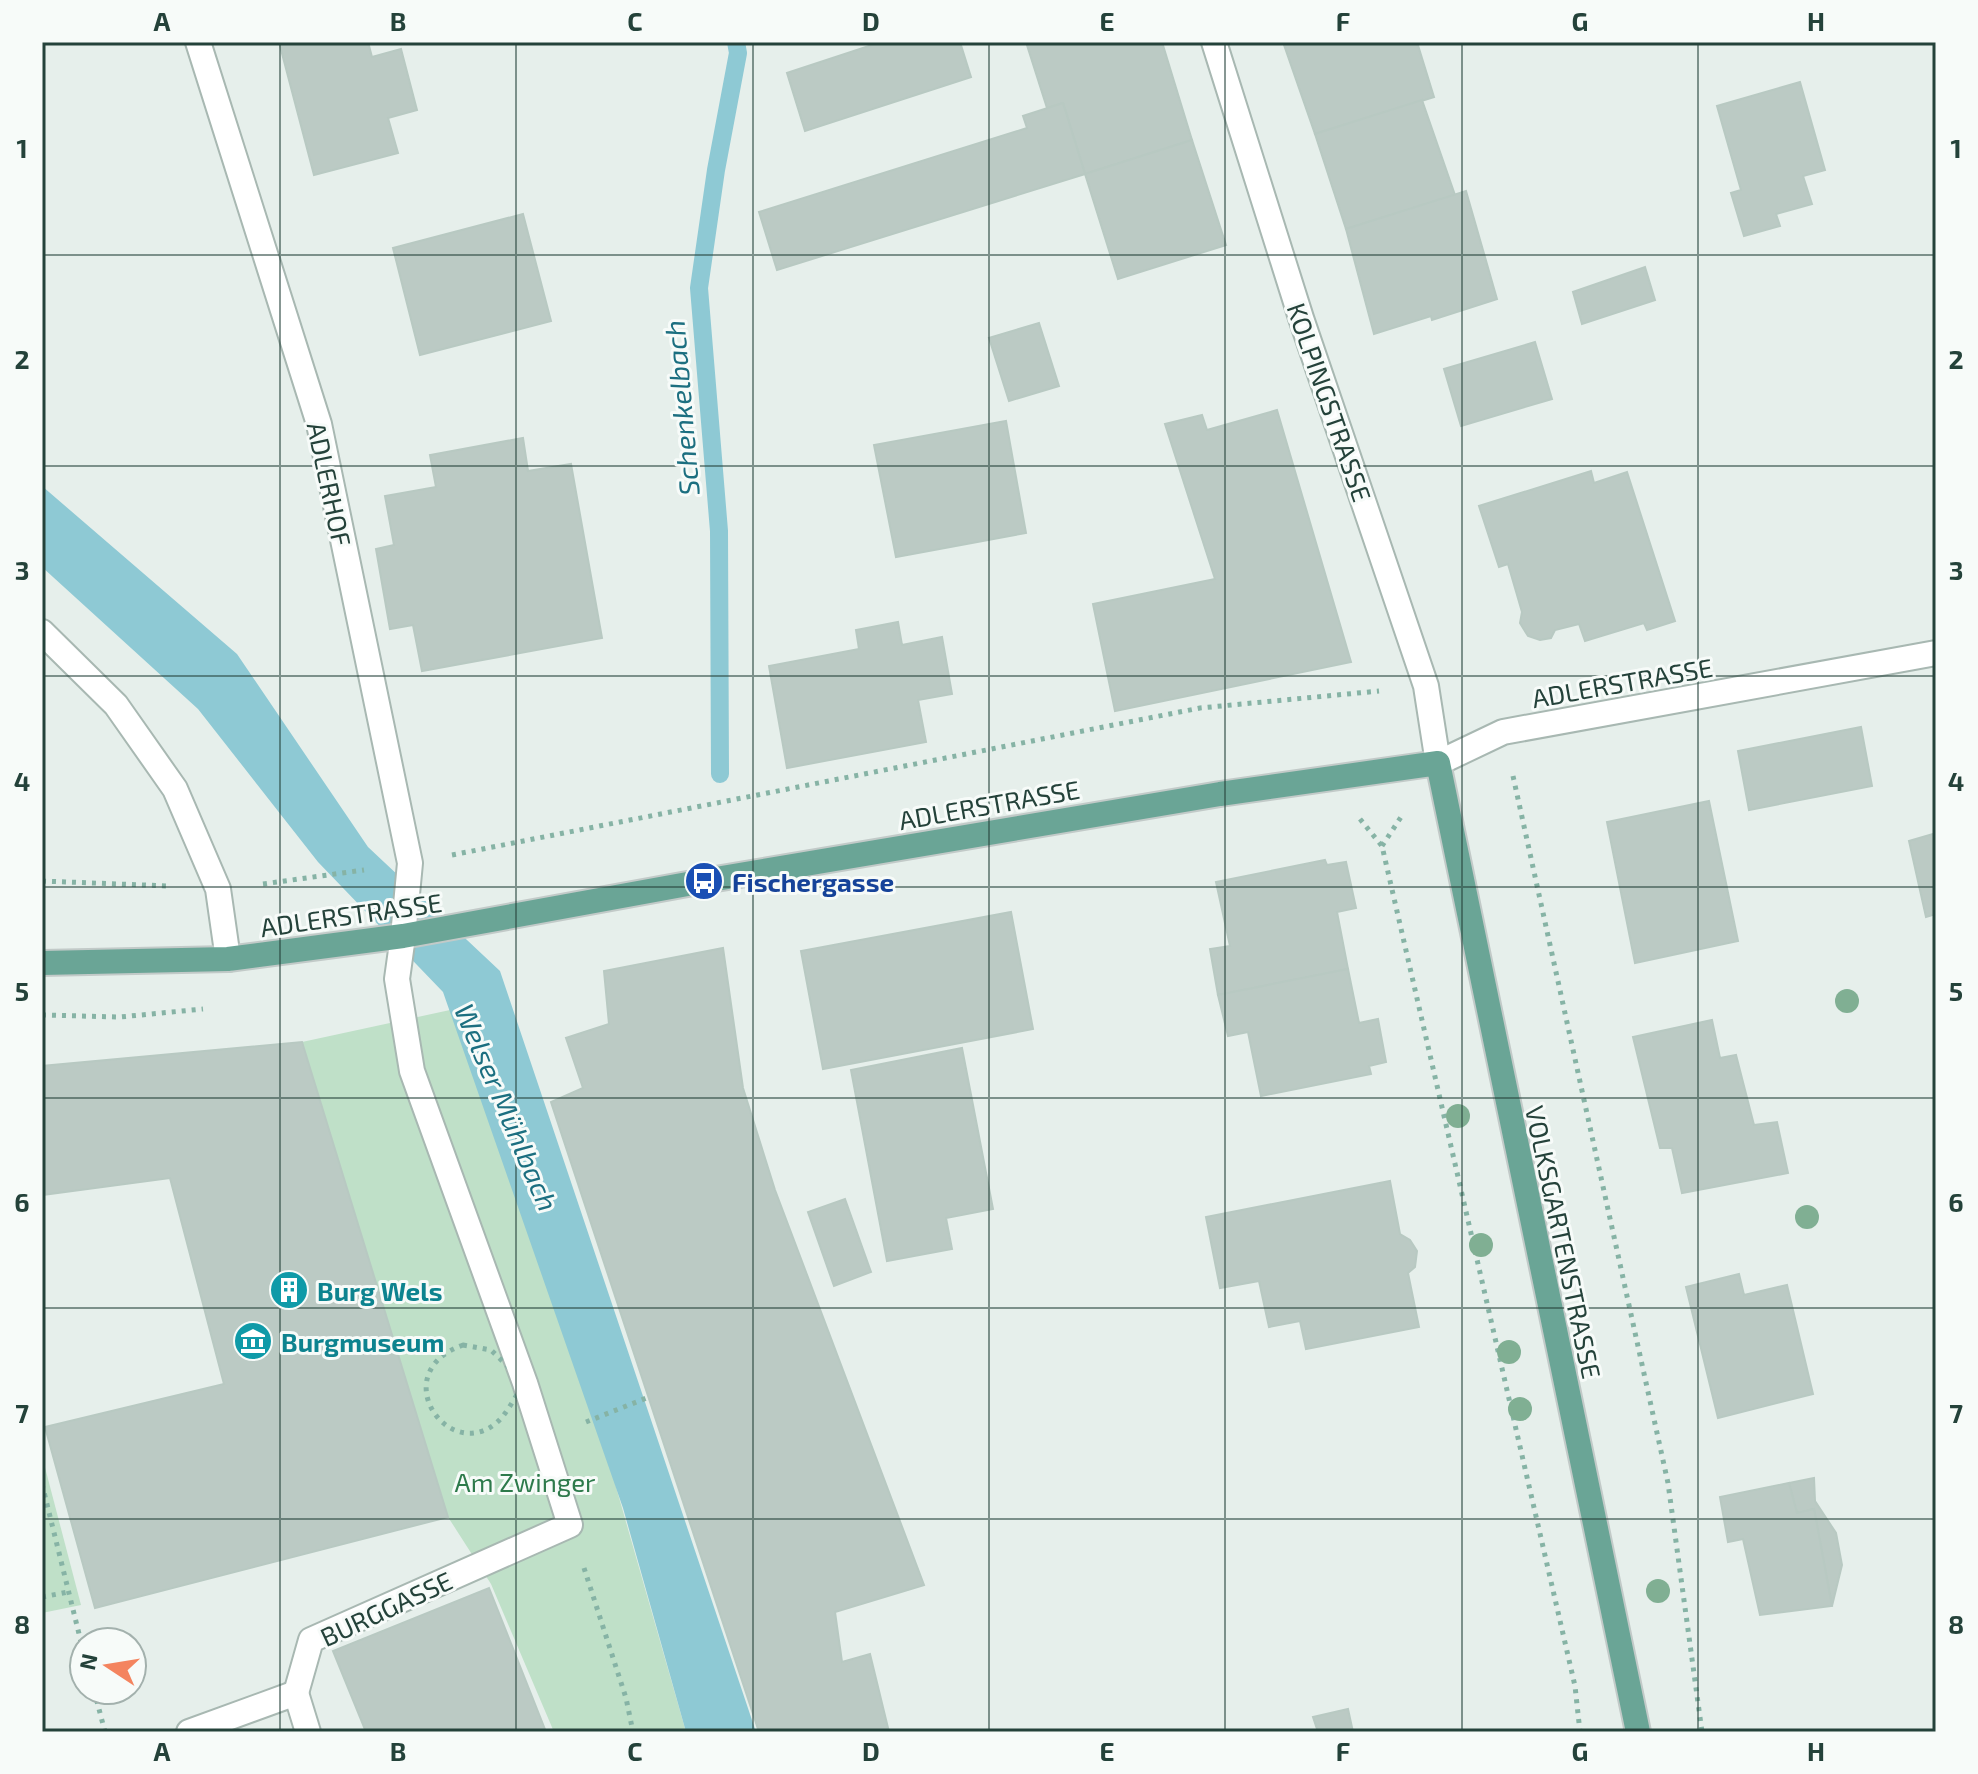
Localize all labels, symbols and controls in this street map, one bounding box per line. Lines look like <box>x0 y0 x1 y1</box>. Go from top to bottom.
text: A <box>154 5 171 36</box>
text: B <box>390 5 406 36</box>
text: C <box>627 5 643 36</box>
text: D <box>862 5 880 36</box>
text: E <box>1099 5 1115 36</box>
text: F <box>1336 5 1350 36</box>
text: G <box>1572 5 1588 36</box>
text: H <box>1807 5 1825 36</box>
text: 1 <box>16 132 28 163</box>
text: 1 <box>1950 132 1962 163</box>
street label: KOLPINGSTRASSE <box>1281 299 1379 505</box>
water label: Schenkelbach <box>656 319 706 497</box>
text: 2 <box>14 343 30 374</box>
text: 2 <box>1948 343 1964 374</box>
street label: ADLERHOF <box>302 419 358 549</box>
text: 3 <box>15 554 29 585</box>
text: 3 <box>1949 554 1963 585</box>
street label: ADLERSTRASSE <box>1529 651 1715 713</box>
text: 4 <box>14 765 30 796</box>
text: 4 <box>1948 765 1964 796</box>
street label: ADLERSTRASSE <box>896 773 1082 835</box>
bus stop icon: Fischergasse <box>683 860 725 902</box>
place label: Fischergasse <box>732 866 894 897</box>
street label: ADLERSTRASSE <box>258 886 444 942</box>
text: 5 <box>15 975 29 1006</box>
text: 5 <box>1949 975 1963 1006</box>
water label: Welser Mühlbach <box>448 998 566 1216</box>
street label: VOLKSGARTENSTRASSE <box>1520 1103 1608 1381</box>
text: 6 <box>14 1186 30 1217</box>
text: 6 <box>1948 1186 1964 1217</box>
building icon: Burg Wels <box>268 1269 310 1311</box>
place label: Burg Wels <box>317 1275 443 1306</box>
museum icon: Burgmuseum <box>232 1320 274 1362</box>
place label: Burgmuseum <box>281 1326 444 1357</box>
text: 7 <box>15 1397 29 1428</box>
text: 7 <box>1949 1397 1963 1428</box>
park label: Am Zwinger <box>454 1466 596 1497</box>
street label: BURGGASSE <box>315 1564 457 1652</box>
text: 8 <box>14 1608 30 1639</box>
text: 8 <box>1948 1608 1964 1639</box>
north arrow <box>68 1626 148 1706</box>
text: N <box>73 1651 102 1672</box>
text: A <box>154 1735 171 1766</box>
text: B <box>390 1735 406 1766</box>
text: C <box>627 1735 643 1766</box>
text: D <box>862 1735 880 1766</box>
text: E <box>1099 1735 1115 1766</box>
text: F <box>1336 1735 1350 1766</box>
text: G <box>1572 1735 1588 1766</box>
text: H <box>1807 1735 1825 1766</box>

